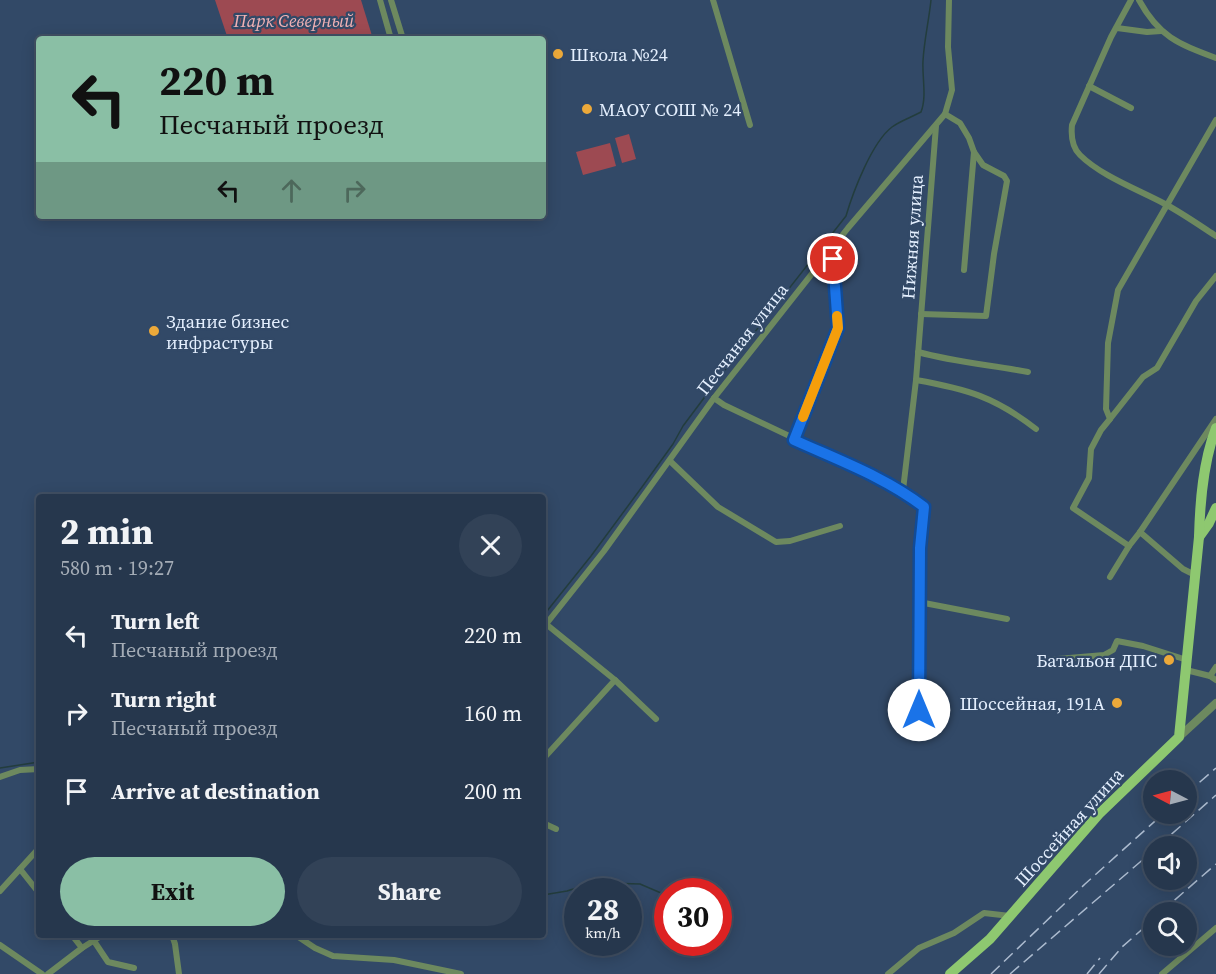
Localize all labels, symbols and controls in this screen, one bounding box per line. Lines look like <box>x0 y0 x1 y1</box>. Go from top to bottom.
park label: Парк Северный <box>233 8 355 33</box>
place label: Школа №24 <box>570 42 668 67</box>
marker: Школа №24 <box>551 47 565 61</box>
text: 220 m <box>159 51 274 109</box>
icon: left <box>60 60 138 138</box>
place label: МАОУ СОШ № 24 <box>599 97 741 122</box>
marker: МАОУ СОШ № 24 <box>580 102 594 116</box>
text: Песчаный проезд <box>159 106 384 143</box>
street label: Нижняя улица <box>895 173 929 300</box>
icon: left <box>212 174 245 207</box>
icon: ahead <box>275 174 308 207</box>
icon: right <box>338 174 371 207</box>
pin <box>807 233 858 284</box>
icon: arrive <box>816 242 849 275</box>
street label: Песчаная улица <box>690 277 794 400</box>
place label: Здание бизнес инфрастуры <box>166 309 290 355</box>
marker: Здание бизнес инфрастуры <box>147 324 161 338</box>
text: 2 min <box>60 507 153 556</box>
button: close <box>459 514 522 577</box>
text: 580 m · 19:27 <box>60 554 174 582</box>
text: Turn left <box>111 606 199 636</box>
icon: left <box>60 619 93 652</box>
text: 220 m <box>464 620 522 650</box>
text: Песчаный проезд <box>111 636 278 664</box>
place label: Батальон ДПС <box>1036 648 1157 673</box>
marker: Батальон ДПС <box>1162 653 1176 667</box>
position arrow <box>887 678 951 742</box>
text: Turn right <box>111 684 216 714</box>
place label: Шоссейная, 191А <box>960 691 1105 716</box>
marker: Шоссейная, 191А <box>1110 696 1124 710</box>
icon: right <box>60 697 93 730</box>
text: 160 m <box>464 698 522 728</box>
text: Песчаный проезд <box>111 714 278 742</box>
street label: Шоссейная улица <box>1009 762 1130 892</box>
north arrow <box>1143 770 1197 824</box>
map controls <box>1143 770 1197 956</box>
icon: arrive <box>60 775 93 808</box>
text: Arrive at destination <box>111 776 320 806</box>
text: 200 m <box>464 776 522 806</box>
button: sound <box>1143 836 1197 890</box>
button: Exit <box>60 857 285 926</box>
button: Share <box>297 857 522 926</box>
speed limit sign: 30 <box>654 878 732 956</box>
text: 28 <box>587 889 619 930</box>
button: search <box>1143 902 1197 956</box>
text: km/h <box>585 922 621 943</box>

